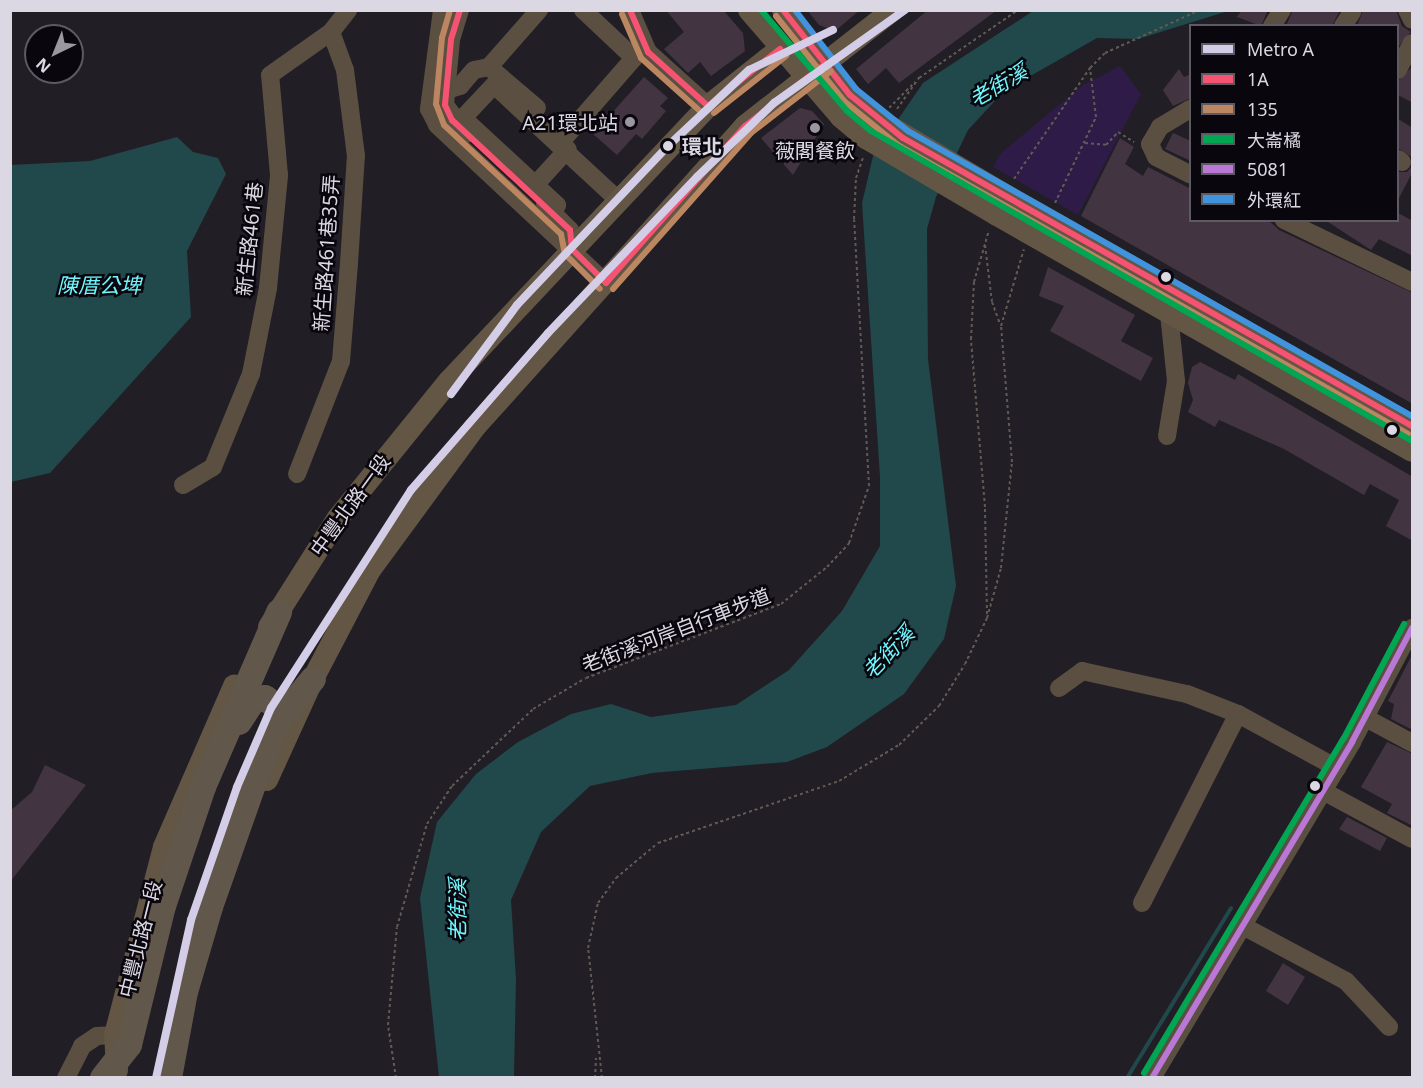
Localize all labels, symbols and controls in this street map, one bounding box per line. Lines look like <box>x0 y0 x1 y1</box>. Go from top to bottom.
north arrow <box>24 24 84 84</box>
legend <box>1189 24 1399 222</box>
text: Metro A <box>1247 37 1314 61</box>
text: N <box>31 53 55 78</box>
water label: 老街溪 <box>964 58 1032 112</box>
text: 1A <box>1247 67 1269 91</box>
text: 135 <box>1247 97 1278 121</box>
place label: A21環北站 <box>522 110 618 134</box>
marker: A21環北站 <box>623 115 637 129</box>
marker: 薇閣餐飲 <box>808 121 822 135</box>
text: 大崙橘 <box>1247 128 1301 152</box>
place label: 環北 <box>682 134 722 158</box>
marker: 環北 <box>659 137 677 155</box>
place label: 薇閣餐飲 <box>775 138 855 162</box>
text: 5081 <box>1247 157 1288 181</box>
street label: 新生路461巷35弄 <box>309 174 343 332</box>
street label: 新生路461巷 <box>231 181 267 297</box>
text: 外環紅 <box>1247 188 1301 212</box>
unlabelled marker <box>1160 271 1172 283</box>
water label: 陳厝公埤 <box>57 272 141 298</box>
unlabelled marker <box>1386 424 1398 436</box>
street label: 中豐北路一段 <box>305 449 395 561</box>
street label: 老街溪河岸自行車步道 <box>578 583 774 677</box>
water label: 老街溪 <box>857 621 919 683</box>
unlabelled marker <box>1309 780 1321 792</box>
street label: 中豐北路一段 <box>114 878 166 1000</box>
water label: 老街溪 <box>444 879 470 941</box>

